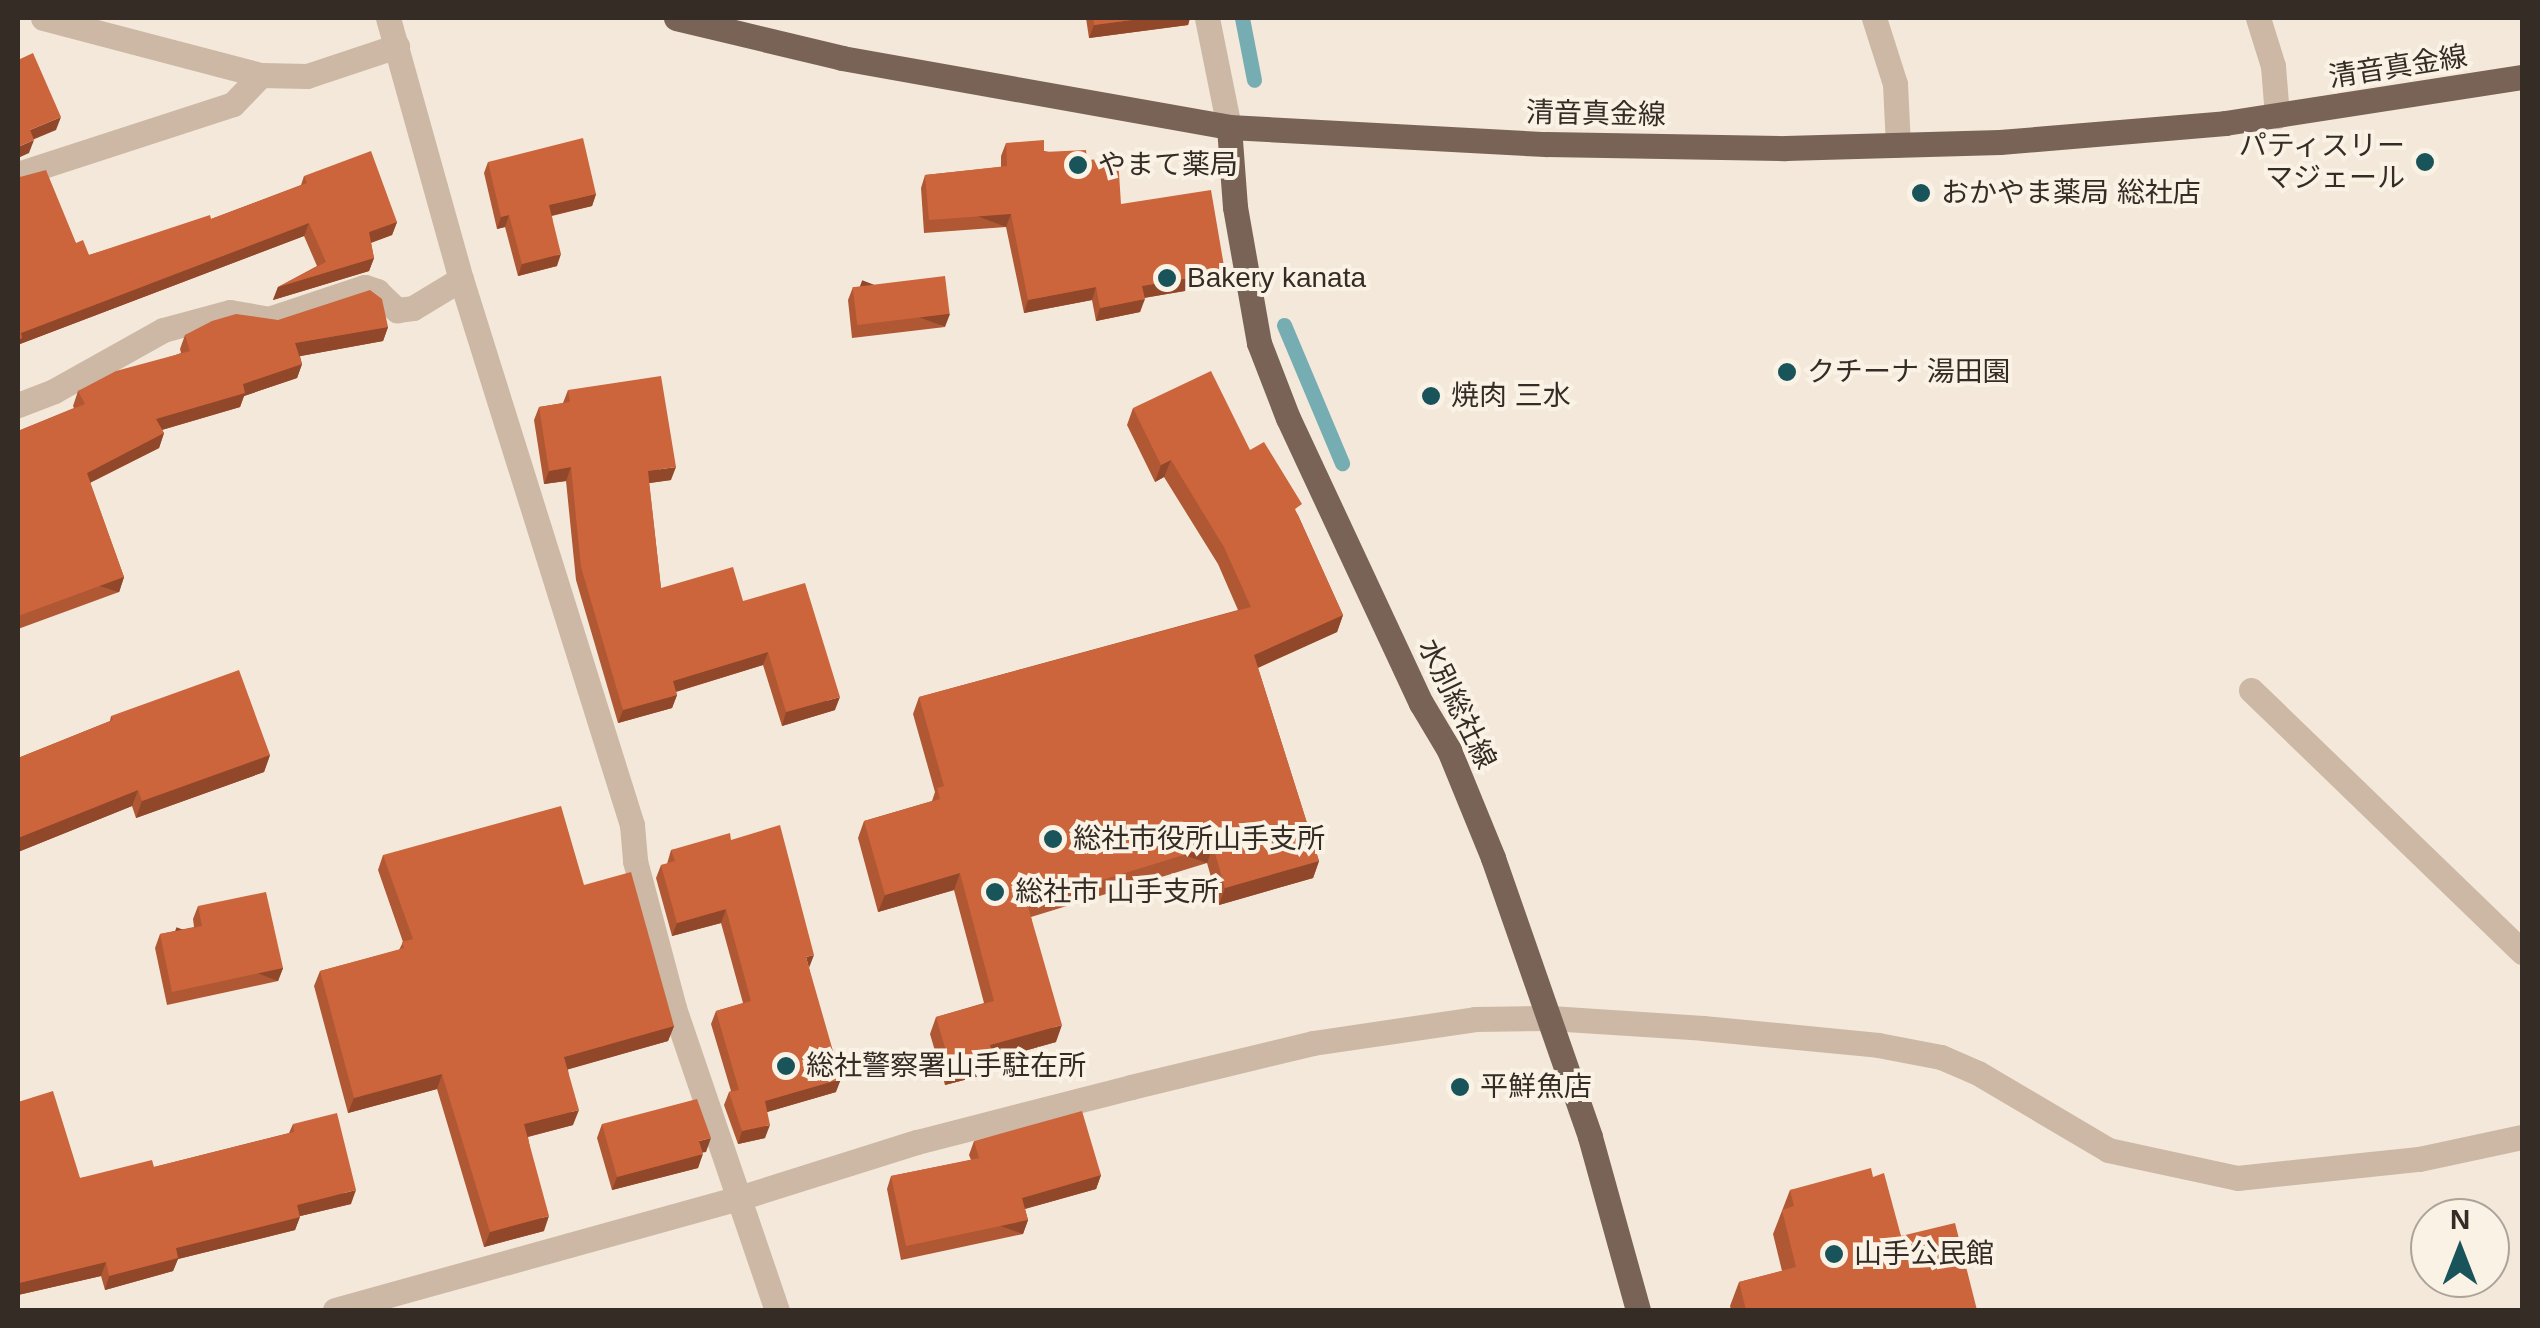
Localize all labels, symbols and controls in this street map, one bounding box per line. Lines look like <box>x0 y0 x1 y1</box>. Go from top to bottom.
street label: 清音真金線 <box>2326 39 2470 95</box>
street label: 清音真金線 <box>1526 96 1666 132</box>
place label: パティスリー マジェール <box>2237 129 2405 195</box>
place label: やまて薬局 <box>1098 148 1238 182</box>
marker: パティスリー マジェール <box>2414 151 2436 173</box>
marker: やまて薬局 <box>1067 154 1089 176</box>
place label: おかやま薬局 総社店 <box>1941 176 2201 210</box>
marker: おかやま薬局 総社店 <box>1910 182 1932 204</box>
place label: Bakery kanata <box>1187 261 1366 295</box>
marker: Bakery kanata <box>1156 267 1178 289</box>
place label: クチーナ 湯田園 <box>1807 355 2011 389</box>
marker: クチーナ 湯田園 <box>1776 361 1798 383</box>
place label: 焼肉 三水 <box>1451 379 1571 413</box>
marker: 焼肉 三水 <box>1420 385 1442 407</box>
street label: 水別総社線 <box>1411 634 1503 774</box>
place label: 総社市役所山手支所 <box>1073 822 1325 856</box>
marker: 総社市役所山手支所 <box>1042 828 1064 850</box>
place label: 総社市 山手支所 <box>1015 875 1219 909</box>
marker: 総社市 山手支所 <box>984 881 1006 903</box>
place label: 総社警察署山手駐在所 <box>806 1049 1086 1083</box>
marker: 総社警察署山手駐在所 <box>775 1055 797 1077</box>
place label: 平鮮魚店 <box>1480 1070 1592 1104</box>
marker: 平鮮魚店 <box>1449 1076 1471 1098</box>
north arrow <box>2410 1198 2510 1298</box>
text: N <box>2450 1204 2470 1235</box>
place label: 山手公民館 <box>1854 1237 1994 1271</box>
marker: 山手公民館 <box>1823 1243 1845 1265</box>

